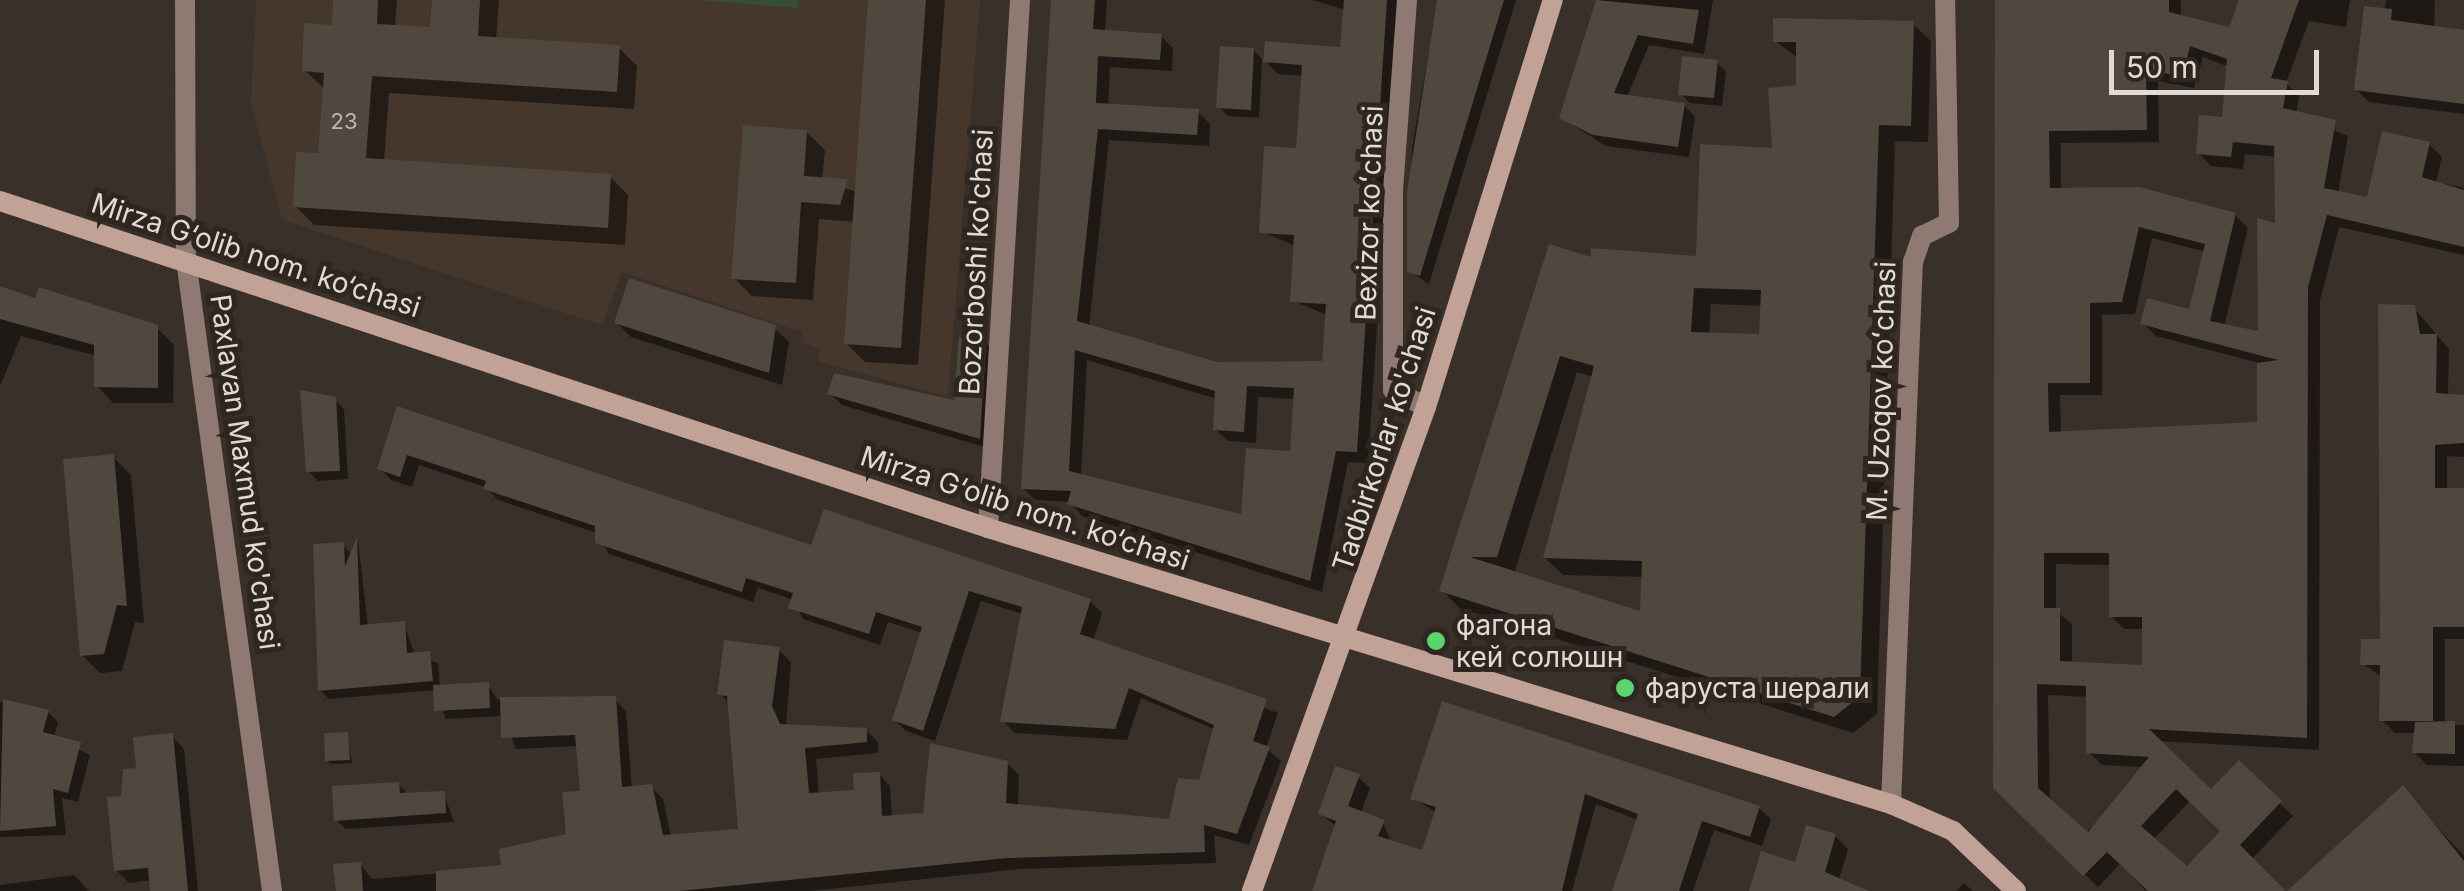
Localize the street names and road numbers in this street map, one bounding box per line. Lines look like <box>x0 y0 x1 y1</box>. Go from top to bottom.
street label: Bexizor koʻchasi <box>1348 105 1390 321</box>
street label: Bozorboshi ko'chasi <box>952 128 1000 396</box>
street label: Mirza G‘olib nom. ko‘chasi <box>87 186 425 324</box>
street label: M. Uzoqov koʻchasi <box>1860 261 1902 521</box>
street label: Paxlavan Maxmud ko'chasi <box>203 292 287 652</box>
street label: Tadbirkorlar ko'chasi <box>1325 302 1443 576</box>
street label: Mirza G‘olib nom. ko‘chasi <box>856 439 1194 577</box>

